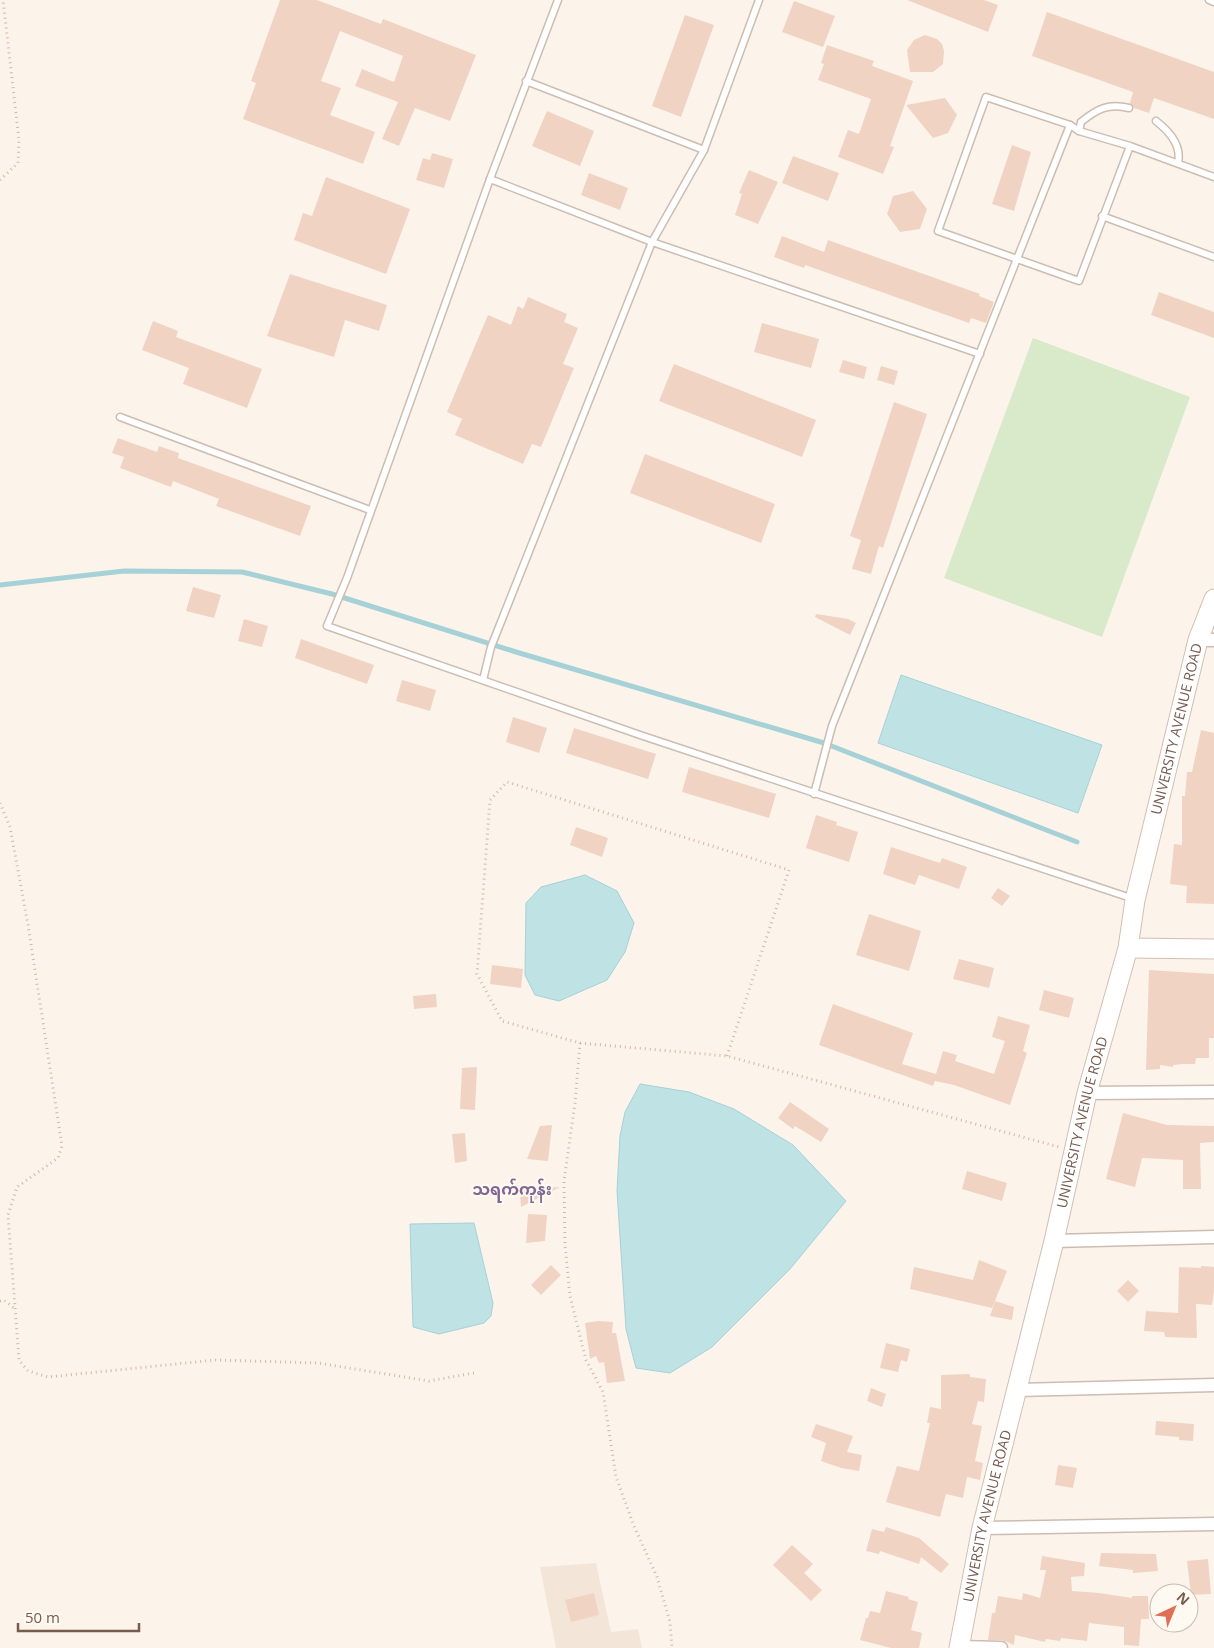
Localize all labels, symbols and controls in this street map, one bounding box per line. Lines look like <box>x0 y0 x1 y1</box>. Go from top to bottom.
street label: UNIVERSITY AVENUE ROAD <box>1146 641 1206 817</box>
street label: UNIVERSITY AVENUE ROAD <box>1052 1034 1112 1210</box>
district label: သရက်ကုန်း <box>472 1178 552 1203</box>
street label: UNIVERSITY AVENUE ROAD <box>958 1428 1015 1604</box>
north arrow <box>1149 1583 1199 1633</box>
text: N <box>1173 1587 1194 1609</box>
scale bar <box>18 1600 139 1632</box>
text: 50 m <box>25 1607 60 1627</box>

